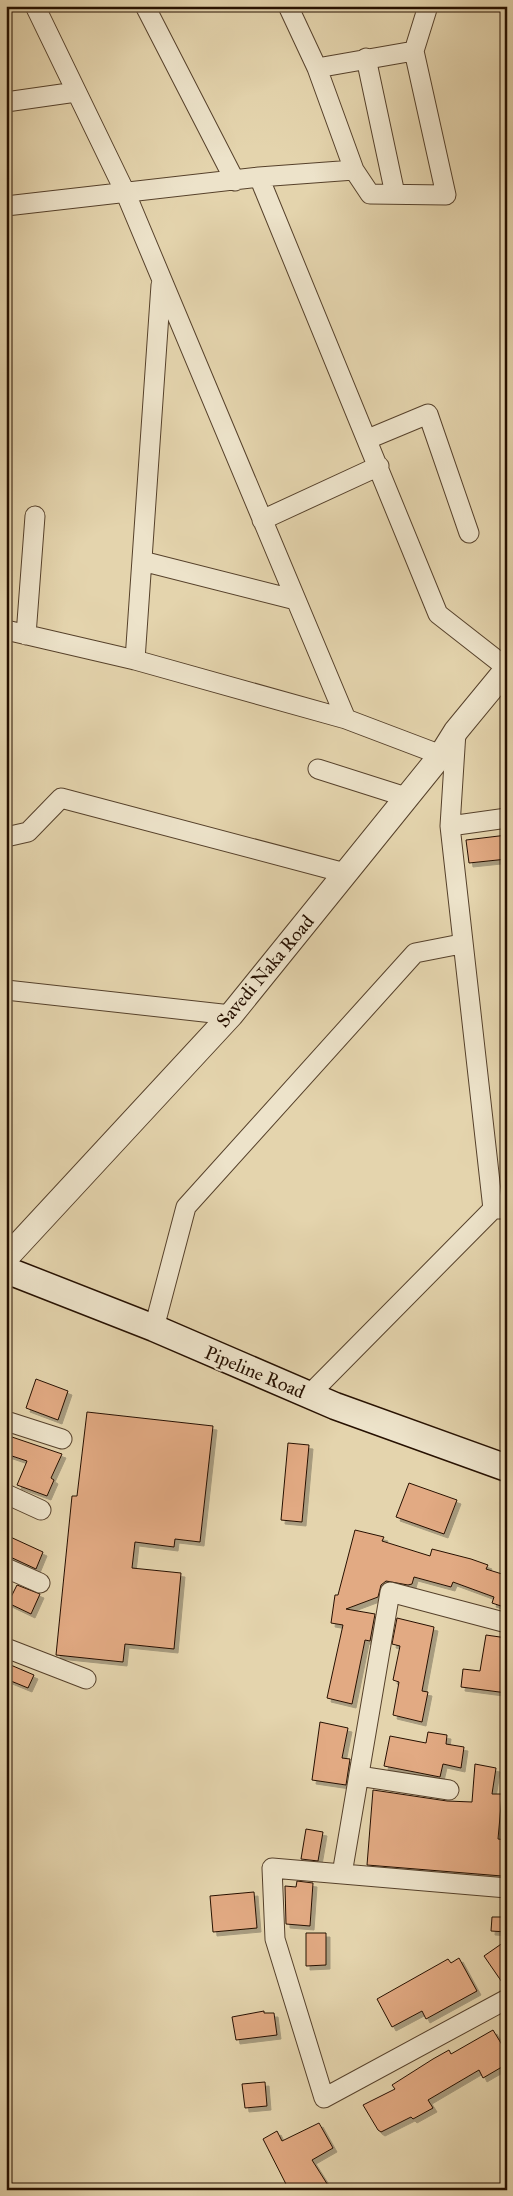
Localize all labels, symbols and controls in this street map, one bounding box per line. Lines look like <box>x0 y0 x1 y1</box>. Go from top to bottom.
street label: Savedi Naka Road <box>211 910 319 1032</box>
street label: Pipeline Road <box>201 1341 309 1404</box>

